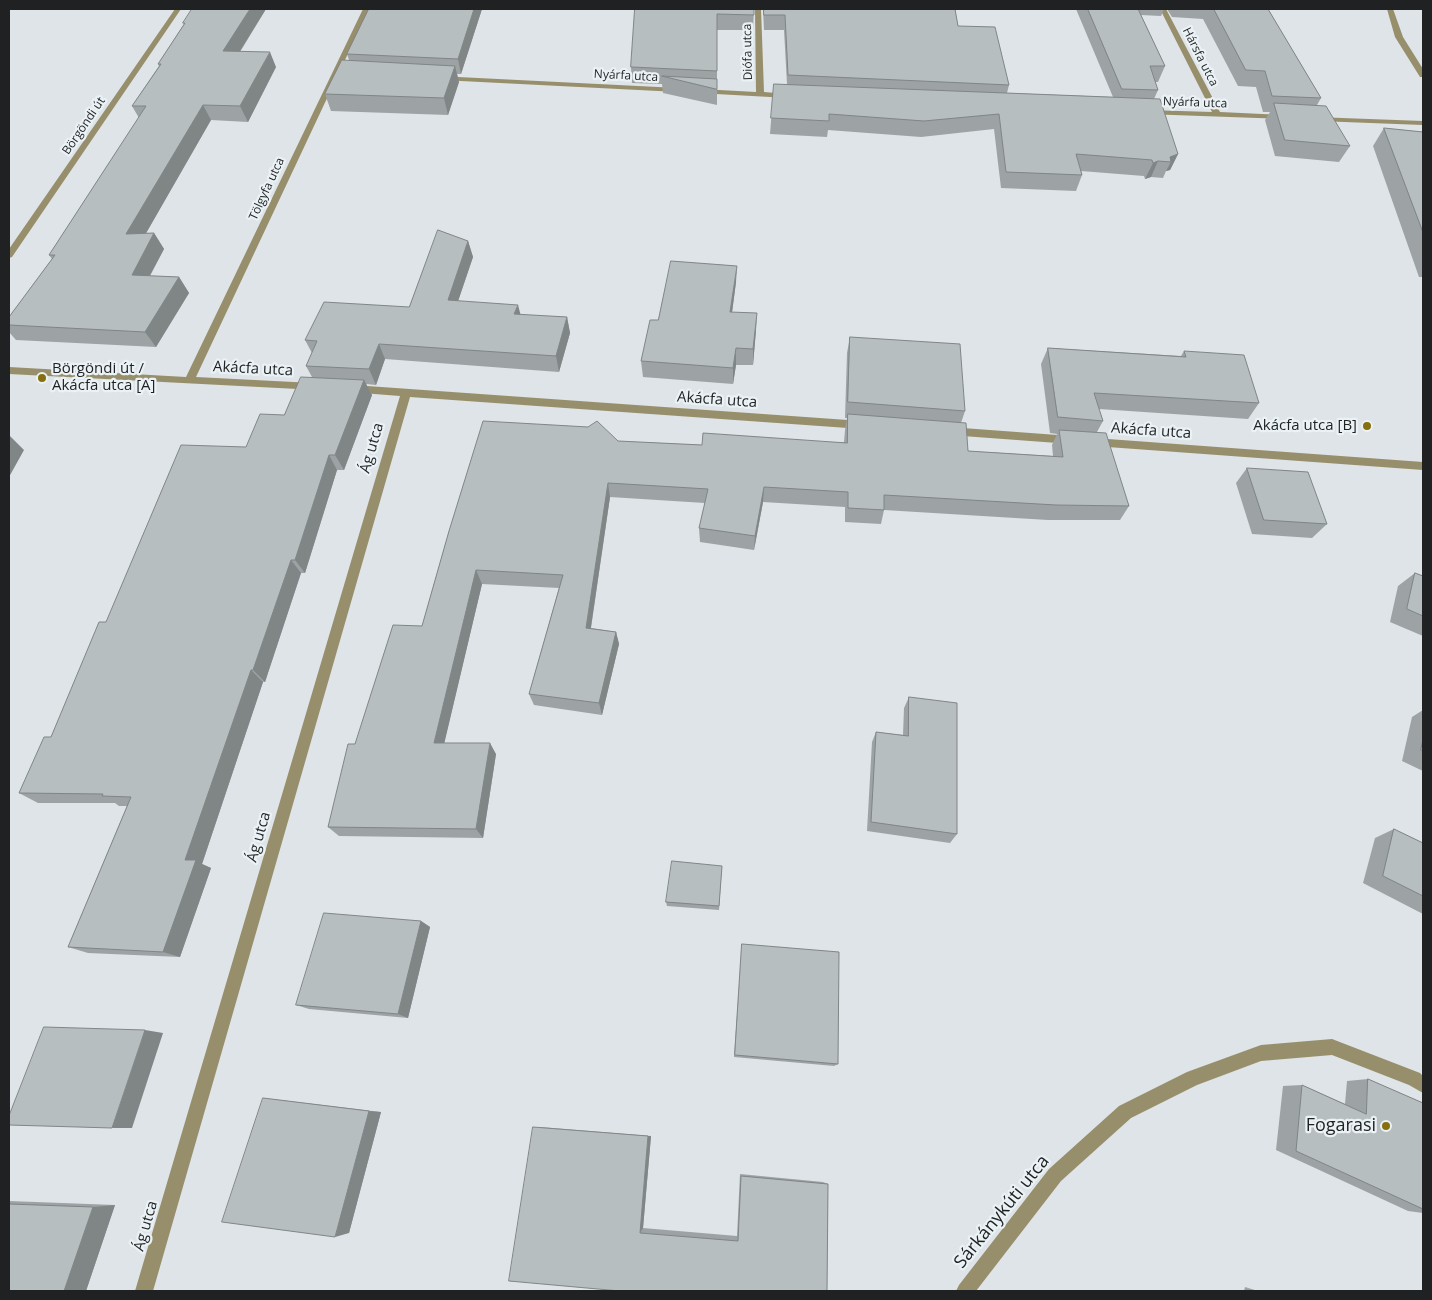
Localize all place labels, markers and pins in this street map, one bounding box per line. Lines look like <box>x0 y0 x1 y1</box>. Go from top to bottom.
place label: Börgöndi út / Akácfa utca [A] <box>52 360 155 395</box>
marker: Börgöndi út / Akácfa utca [A] <box>36 372 48 384</box>
place label: Akácfa utca [B] <box>1253 417 1357 435</box>
marker: Akácfa utca [B] <box>1361 420 1373 432</box>
place label: Fogarasi <box>1306 1115 1376 1137</box>
marker: Fogarasi <box>1380 1120 1392 1132</box>

